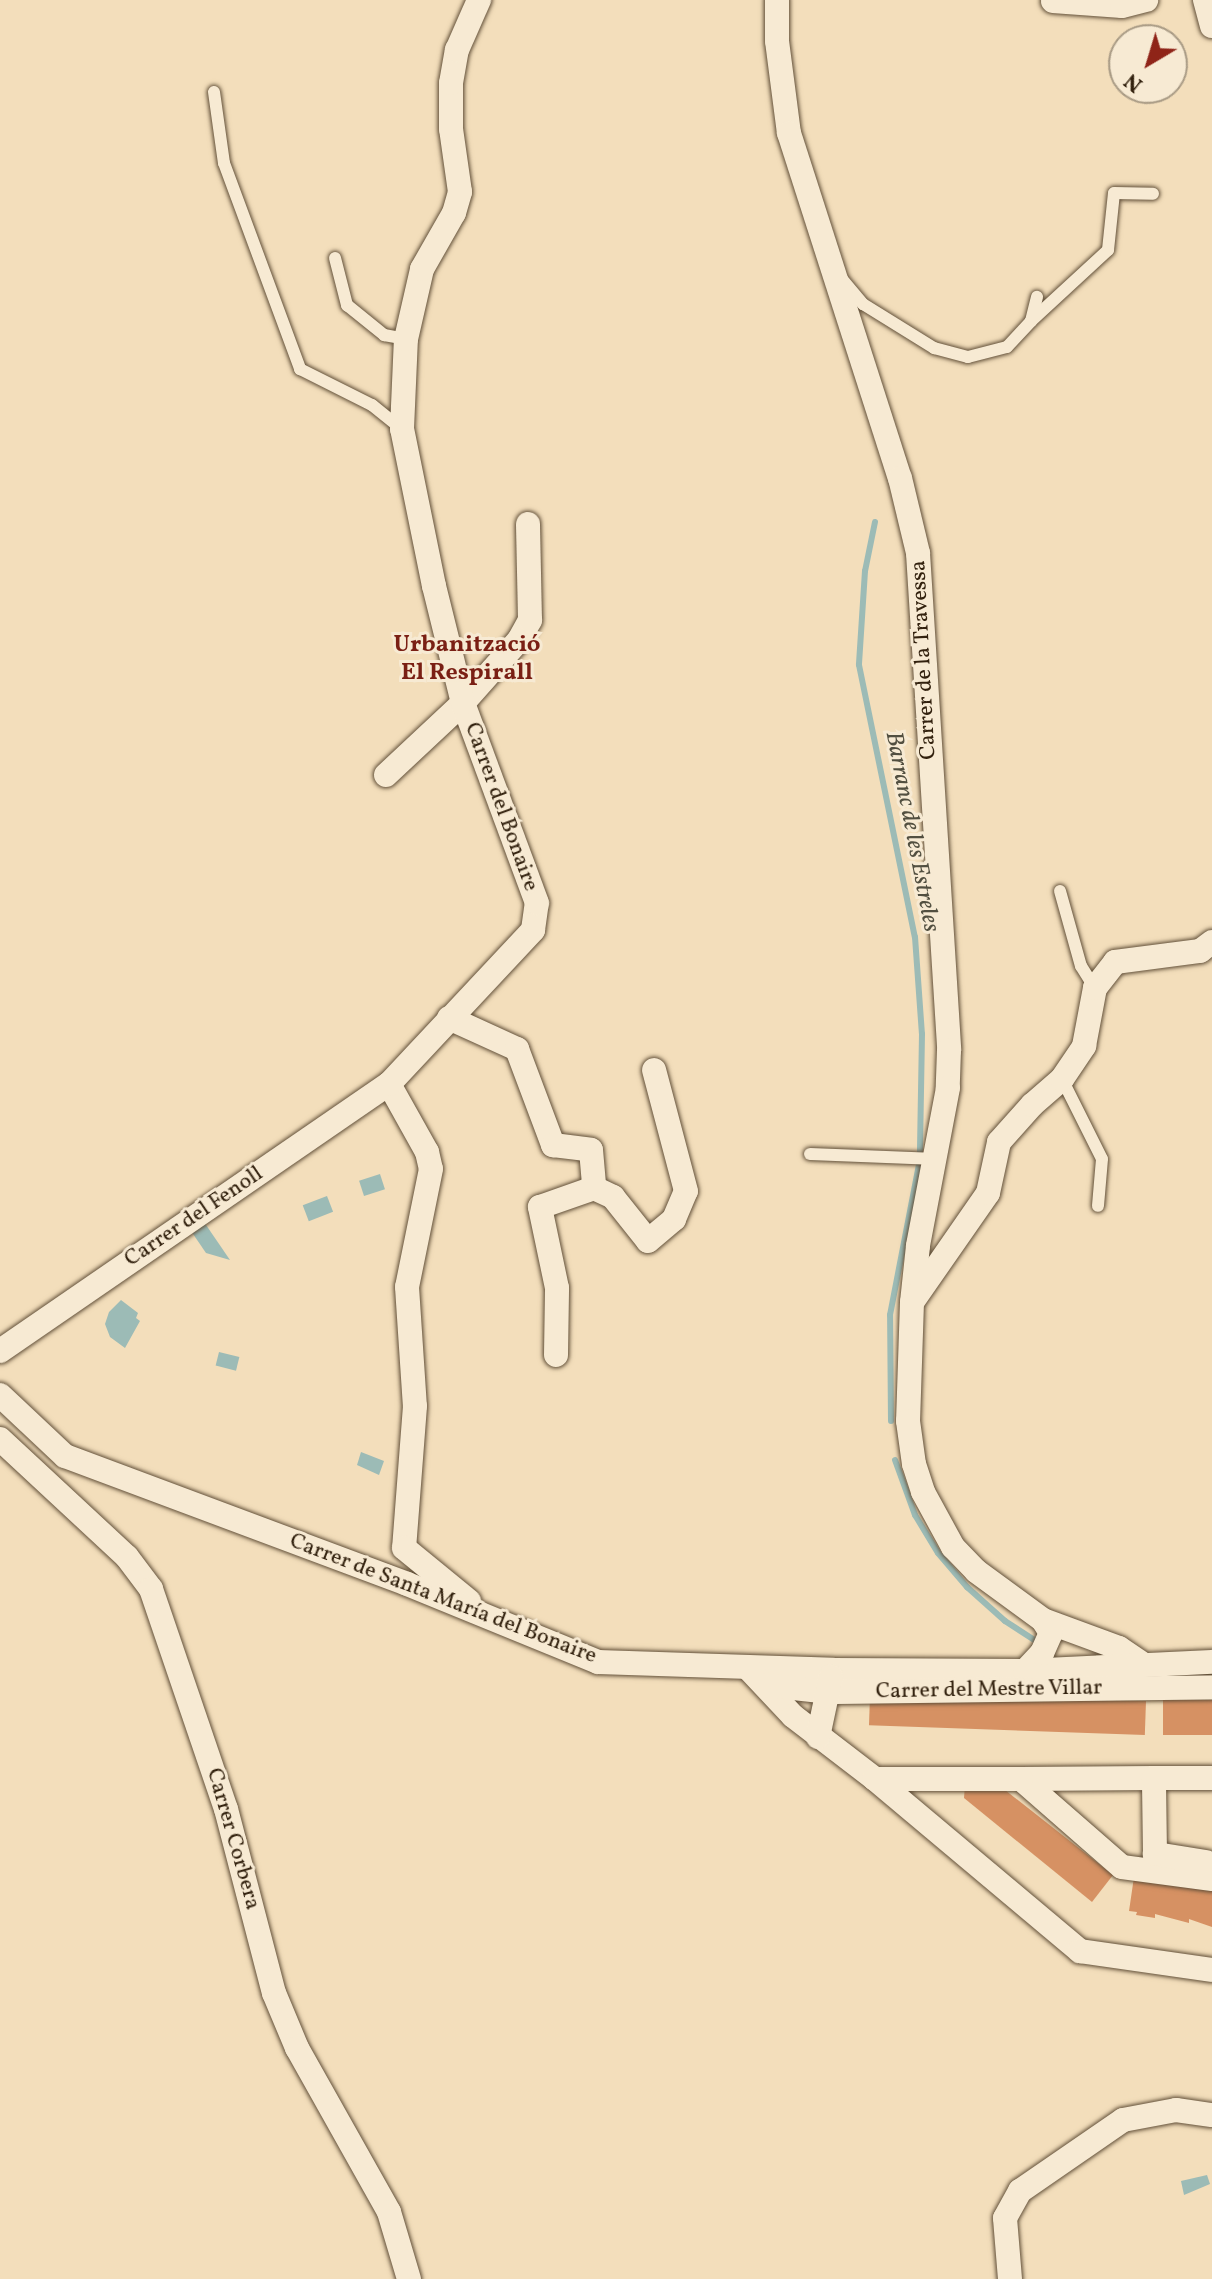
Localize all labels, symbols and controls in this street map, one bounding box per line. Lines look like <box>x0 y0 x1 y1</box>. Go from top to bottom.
north arrow <box>1108 24 1188 104</box>
text: N <box>1118 65 1150 99</box>
street label: Carrer de la Travessa <box>906 559 942 761</box>
district label: Urbanització El Respirall <box>393 632 541 688</box>
street label: Carrer del Bonaire <box>458 719 544 895</box>
water label: Barranc de les Estreles <box>877 729 945 935</box>
street label: Carrer del Fenoll <box>120 1161 268 1273</box>
street label: Carrer de Santa María del Bonaire <box>286 1528 600 1670</box>
street label: Carrer del Mestre Villar <box>875 1675 1103 1705</box>
street label: Carrer Corbera <box>200 1765 266 1913</box>

